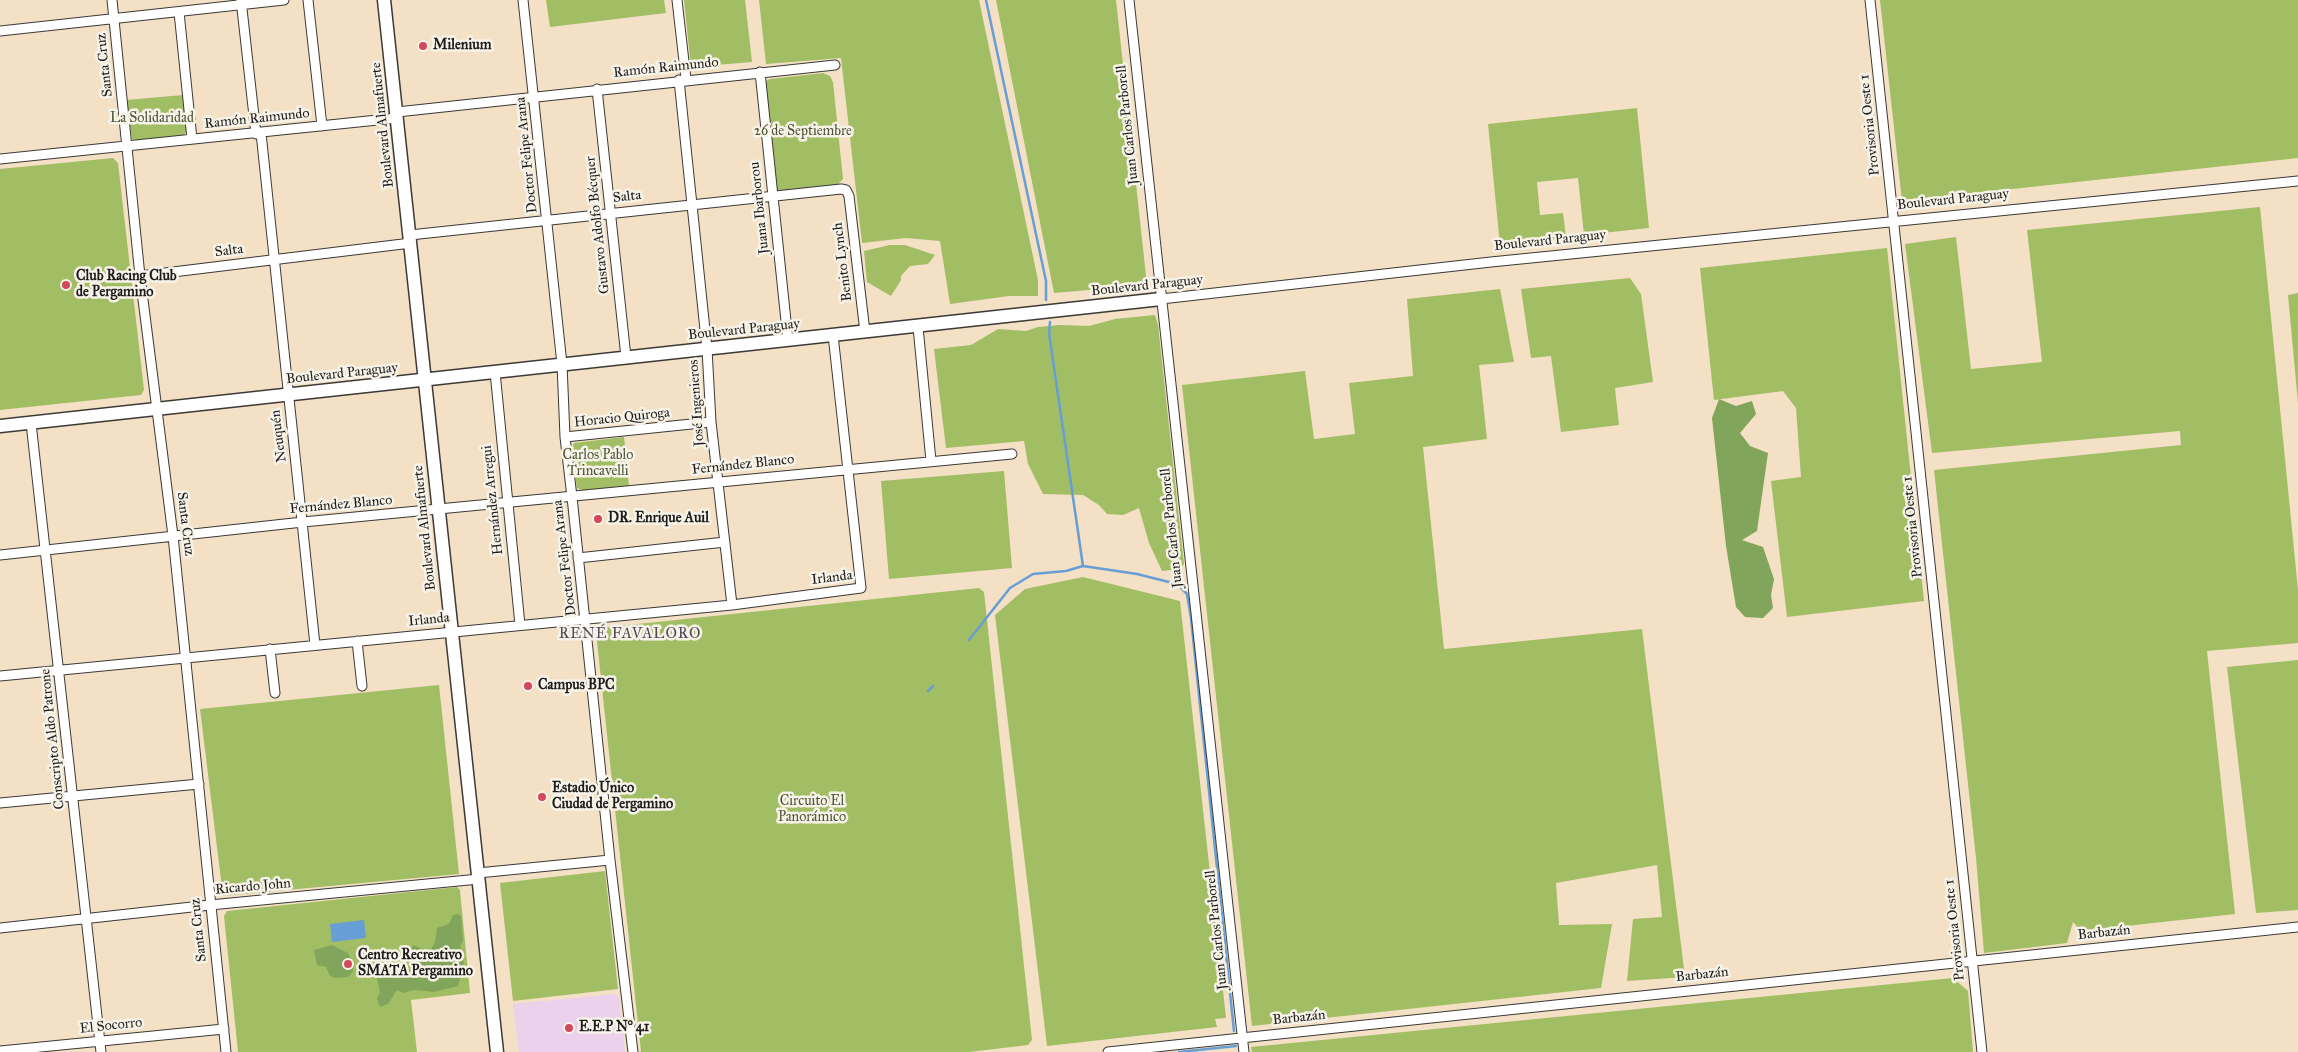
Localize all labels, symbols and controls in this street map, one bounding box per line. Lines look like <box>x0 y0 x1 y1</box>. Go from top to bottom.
street label: Santa Cruz <box>93 32 117 98</box>
place label: Milenium <box>433 38 491 54</box>
marker: Milenium <box>417 40 429 52</box>
street label: Ramón Raimundo <box>613 54 719 82</box>
street label: Boulevard Almafuerte <box>368 61 398 189</box>
street label: Juan Carlos Parborell <box>1113 64 1143 186</box>
street label: Provisoria Oeste 1 <box>1856 73 1884 177</box>
street label: Doctor Felipe Arana <box>513 96 541 214</box>
street label: Ramón Raimundo <box>204 105 310 133</box>
park label: La Solidaridad <box>110 111 194 127</box>
park label: 26 de Septiembre <box>754 124 852 140</box>
street label: Gustavo Adolfo Bécquer <box>582 155 614 295</box>
street label: Juana Ibarborou <box>747 161 773 255</box>
street label: Boulevard Paraguay <box>1896 186 2010 214</box>
street label: Salta <box>612 187 642 207</box>
street label: Benito Lynch <box>830 221 856 303</box>
street label: Boulevard Paraguay <box>1493 227 1607 255</box>
street label: Salta <box>214 241 244 261</box>
place label: Club Racing Club de Pergamino <box>76 269 177 302</box>
street label: Boulevard Paraguay <box>1090 272 1204 300</box>
marker: Club Racing Club de Pergamino <box>60 279 72 291</box>
street label: Boulevard Paraguay <box>687 316 801 344</box>
street label: José Ingenieros <box>686 359 708 447</box>
street label: Boulevard Paraguay <box>285 360 399 388</box>
street label: Horacio Quiroga <box>573 405 671 431</box>
street label: Neuquén <box>267 409 291 463</box>
street label: Hernández Arregui <box>479 444 507 556</box>
park label: Carlos Pablo Trincavelli <box>563 448 633 481</box>
street label: Fernández Blanco <box>691 451 795 479</box>
street label: Boulevard Almafuerte <box>410 464 440 592</box>
street label: Juan Carlos Parborell <box>1157 467 1187 589</box>
street label: Provisoria Oeste 1 <box>1899 475 1927 579</box>
street label: Santa Cruz <box>173 491 197 557</box>
street label: Fernández Blanco <box>289 492 393 518</box>
street label: Doctor Felipe Arana <box>550 499 580 617</box>
place label: DR. Enrique Auil <box>608 511 709 527</box>
marker: DR. Enrique Auil <box>592 513 604 525</box>
street label: Irlanda <box>810 567 854 589</box>
street label: Irlanda <box>408 609 450 631</box>
district label: RENÉ FAVALORO <box>557 625 703 643</box>
street label: Conscripto Aldo Patrone <box>37 668 69 810</box>
place label: Campus BPC <box>538 678 615 694</box>
marker: Campus BPC <box>522 680 534 692</box>
place label: Estadio Único Ciudad de Pergamino <box>552 781 673 814</box>
marker: Estadio Único Ciudad de Pergamino <box>536 791 548 803</box>
park label: Circuito El Panorámico <box>778 794 846 826</box>
street label: Juan Carlos Parborell <box>1202 869 1232 991</box>
street label: Ricardo John <box>215 875 291 899</box>
street label: Provisoria Oeste 1 <box>1941 878 1969 982</box>
street label: Santa Cruz <box>187 897 211 963</box>
street label: Barbazán <box>2077 922 2131 944</box>
place label: Centro Recreativo SMATA Pergamino <box>358 948 473 980</box>
marker: Centro Recreativo SMATA Pergamino <box>342 958 354 970</box>
street label: Barbazán <box>1675 964 1729 986</box>
street label: Barbazán <box>1272 1007 1326 1029</box>
street label: El Socorro <box>79 1014 143 1038</box>
place label: E.E.P N° 41 <box>579 1020 649 1036</box>
marker: E.E.P N° 41 <box>563 1022 575 1034</box>

